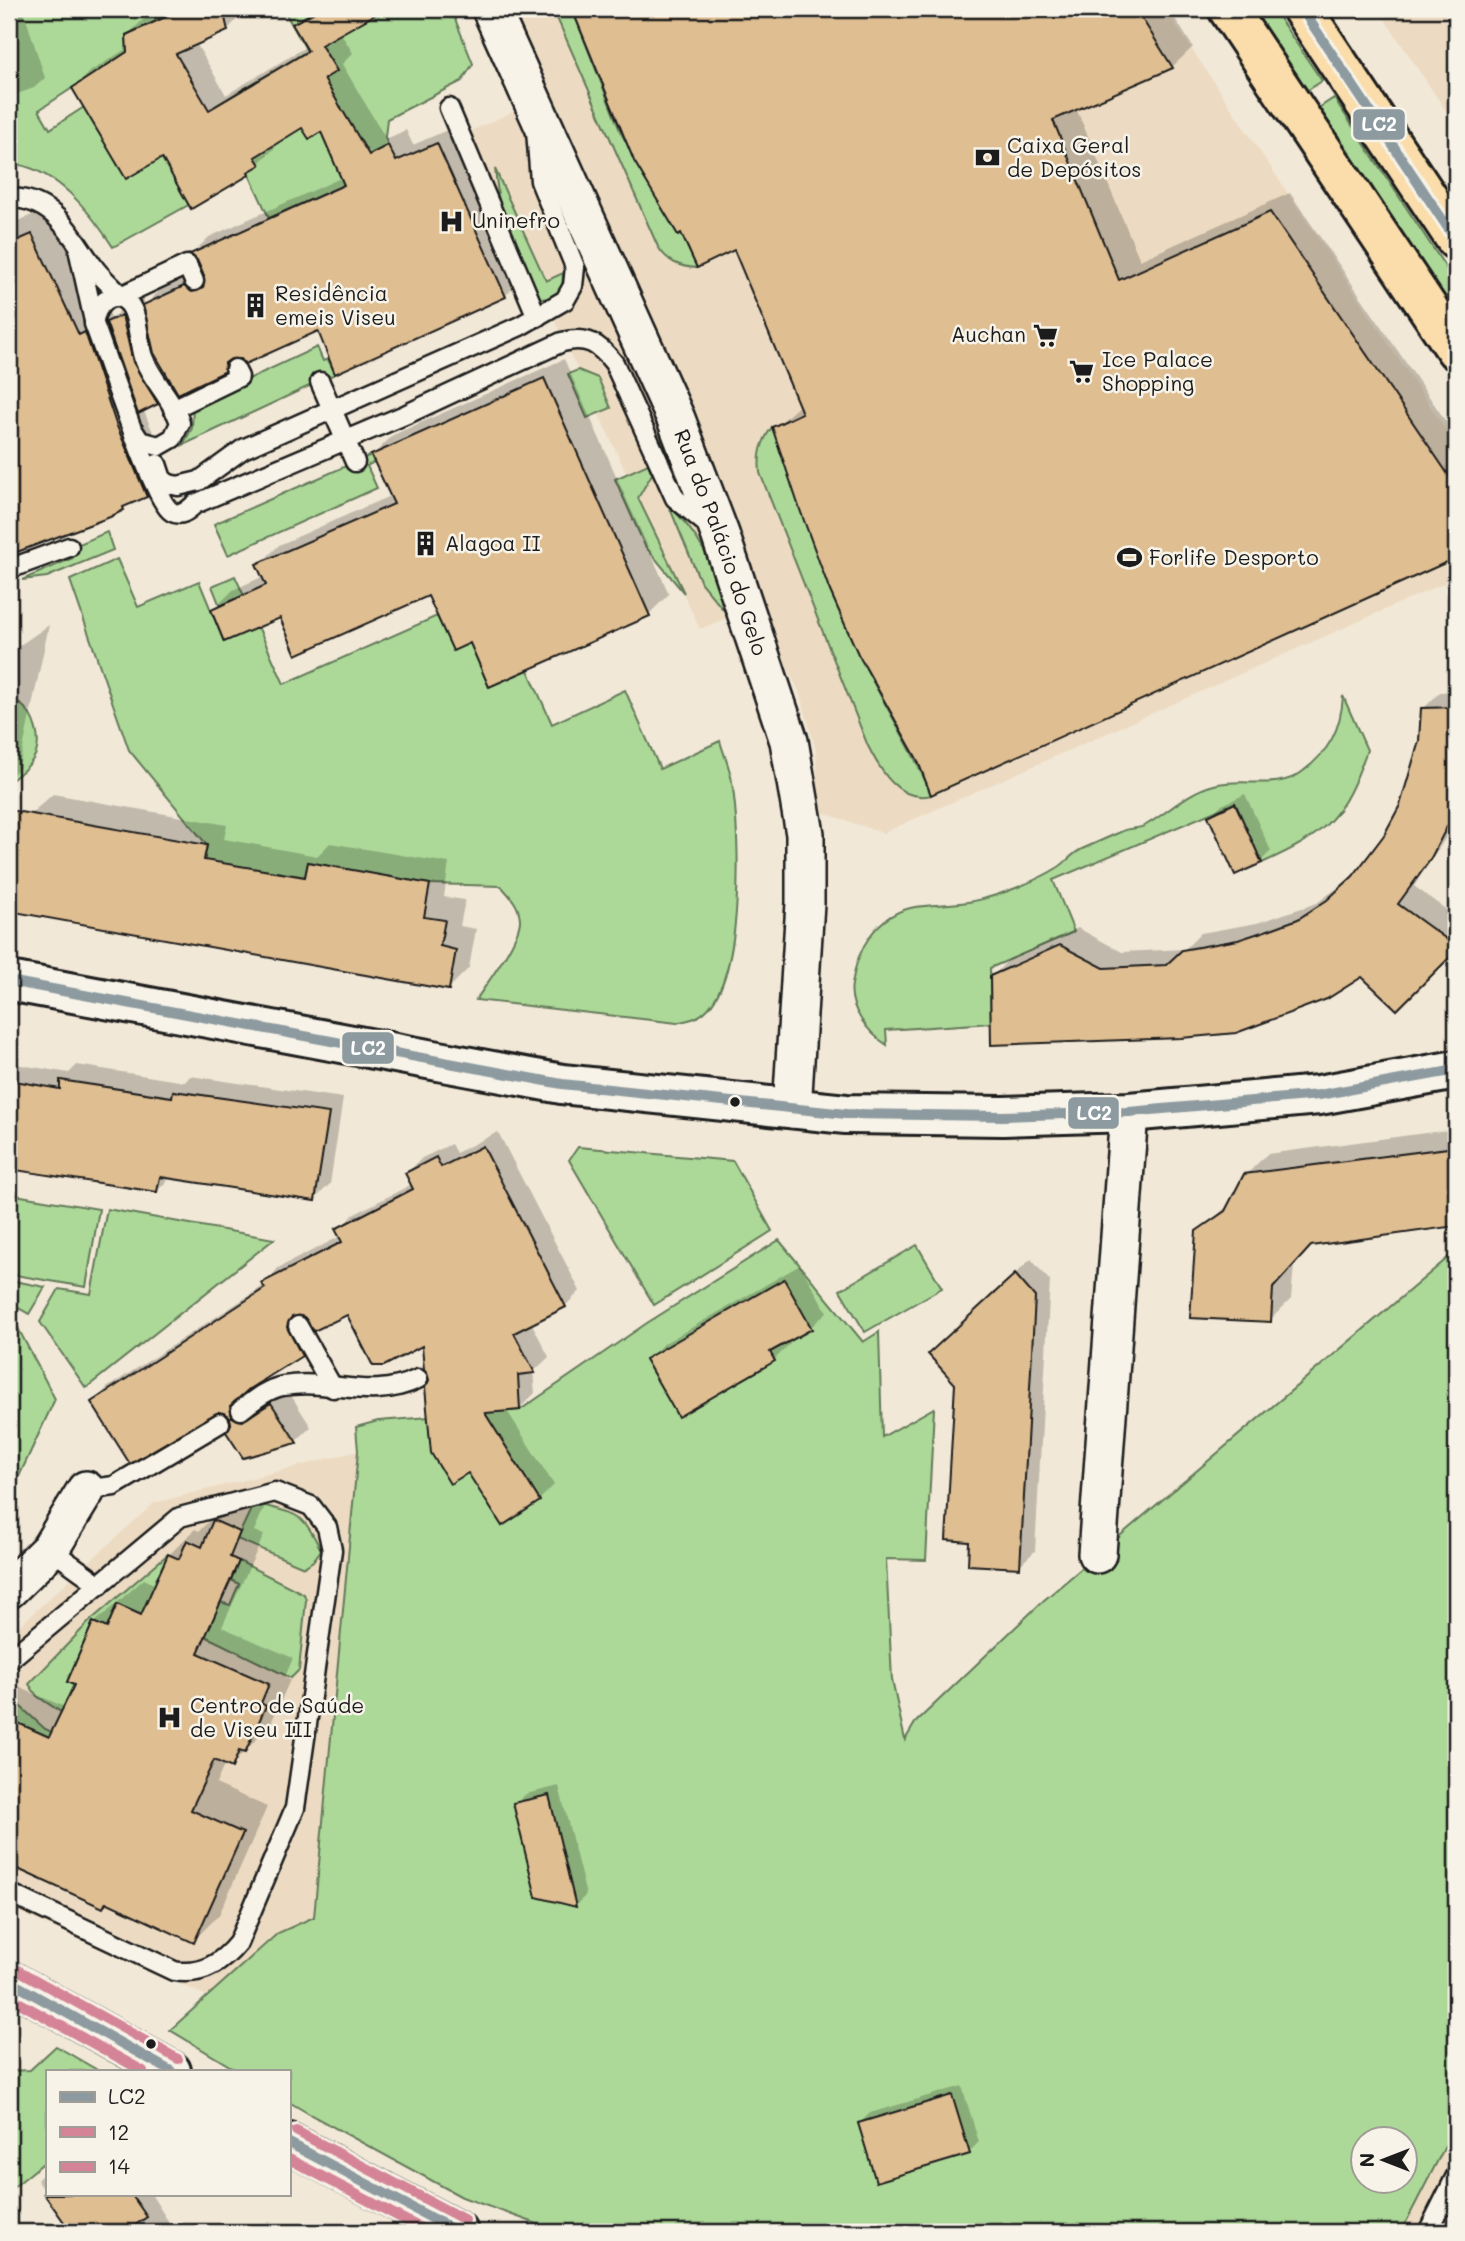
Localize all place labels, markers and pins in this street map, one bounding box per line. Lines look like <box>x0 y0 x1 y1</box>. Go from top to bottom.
place label: Caixa Geral de Depósitos <box>1007 131 1141 182</box>
bank icon: Caixa Geral de Depósitos <box>973 144 1001 172</box>
place label: Uninefro <box>472 206 560 233</box>
hospital icon: Uninefro <box>438 207 466 235</box>
place label: Residência emeis Viseu <box>275 279 396 330</box>
building icon: Residência emeis Viseu <box>241 292 269 320</box>
place label: Auchan <box>951 320 1026 347</box>
supermarket icon: Auchan <box>1032 321 1060 349</box>
place label: Ice Palace Shopping <box>1102 345 1213 396</box>
supermarket icon: Ice Palace Shopping <box>1068 358 1096 386</box>
place label: Alagoa II <box>445 529 541 556</box>
building icon: Alagoa II <box>411 530 439 558</box>
place label: Forlife Desporto <box>1149 543 1319 570</box>
sports icon: Forlife Desporto <box>1115 544 1143 572</box>
unlabelled marker <box>728 1095 742 1109</box>
place label: Centro de Saúde de Viseu III <box>190 1691 364 1742</box>
hospital icon: Centro de Saúde de Viseu III <box>156 1704 184 1732</box>
unlabelled marker <box>144 2037 158 2051</box>

